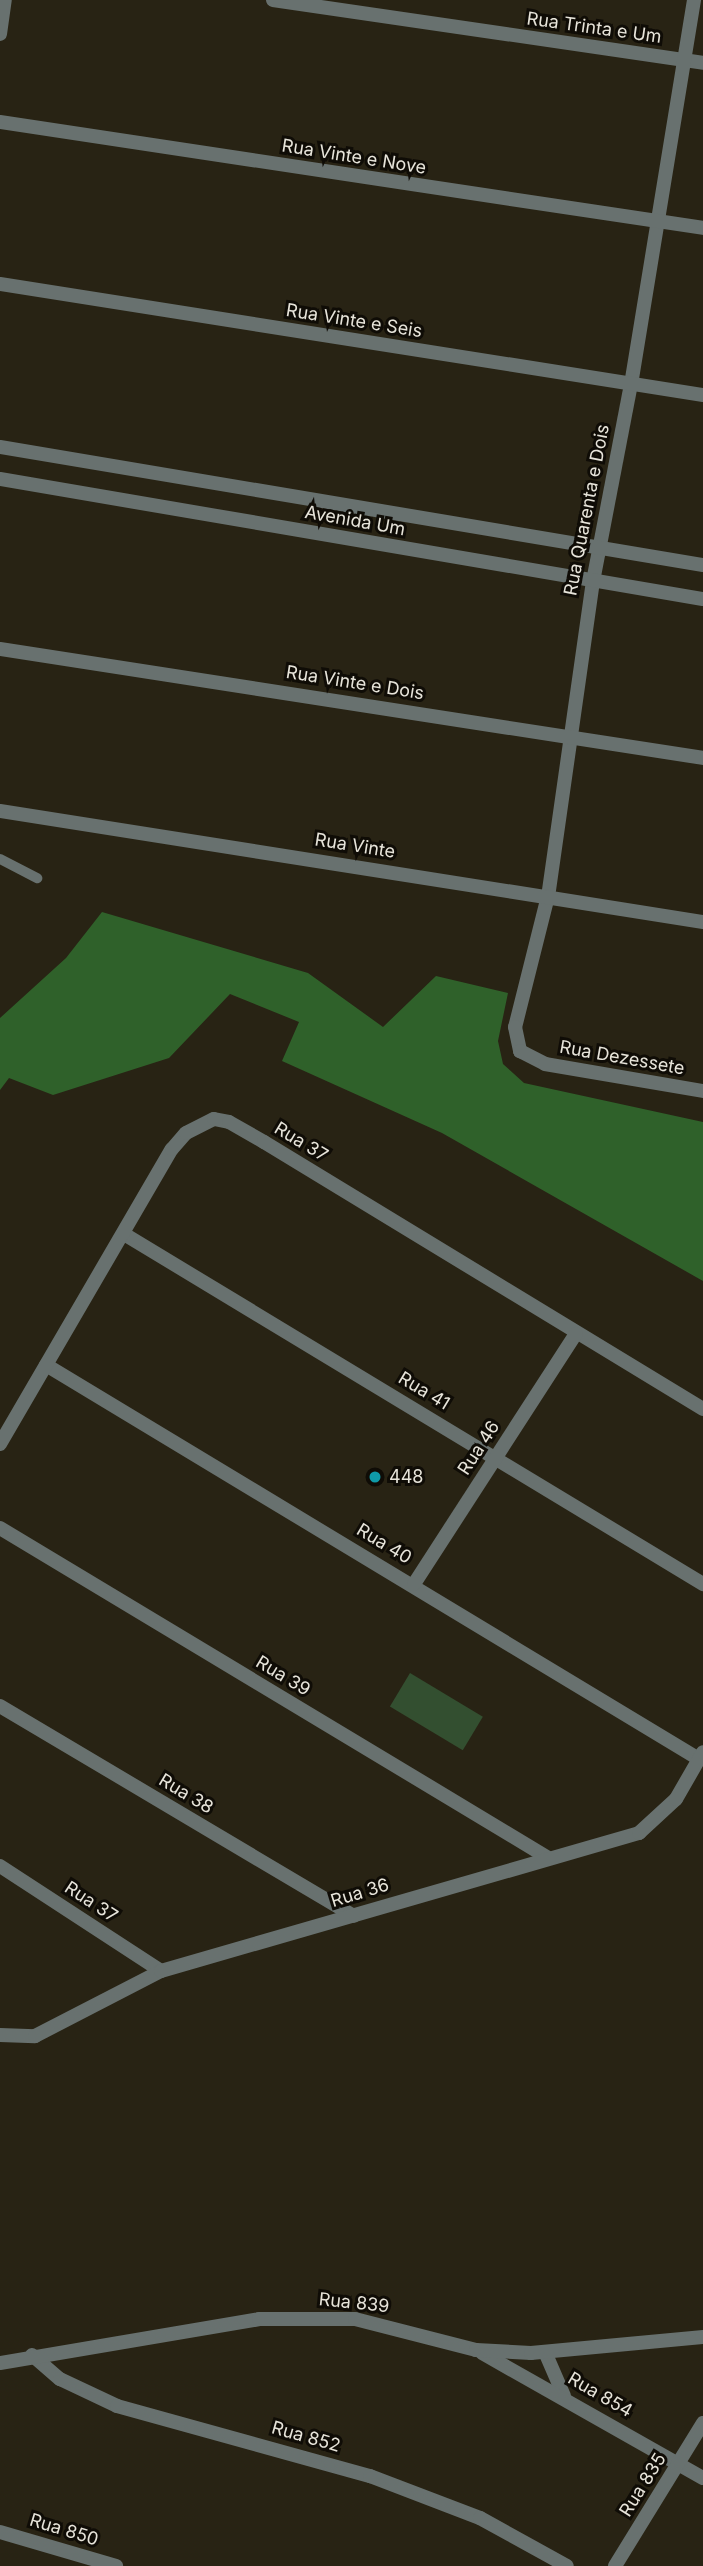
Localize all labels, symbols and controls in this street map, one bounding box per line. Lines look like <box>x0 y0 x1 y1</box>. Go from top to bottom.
street label: Rua Trinta e Um <box>525 8 663 48</box>
street label: Rua Vinte e Nove <box>280 135 428 179</box>
street label: Rua Vinte e Seis <box>284 300 424 342</box>
street label: Rua Quarenta e Dois <box>560 423 614 597</box>
street label: Avenida Um <box>303 502 407 540</box>
street label: Rua Vinte e Dois <box>285 661 425 705</box>
street label: Rua Vinte <box>313 829 397 863</box>
street label: Rua Dezessete <box>558 1036 686 1080</box>
street label: Rua 37 <box>270 1118 332 1166</box>
street label: Rua 41 <box>394 1367 454 1415</box>
street label: Rua 46 <box>454 1417 504 1479</box>
place label: 448 <box>389 1466 423 1488</box>
marker: 448 <box>367 1469 383 1485</box>
street label: Rua 40 <box>353 1519 415 1569</box>
street label: Rua 39 <box>252 1651 314 1701</box>
street label: Rua 38 <box>155 1769 217 1819</box>
street label: Rua 36 <box>328 1874 392 1912</box>
street label: Rua 37 <box>61 1877 121 1927</box>
street label: Rua 839 <box>318 2289 390 2317</box>
street label: Rua 854 <box>564 2368 636 2422</box>
street label: Rua 852 <box>269 2417 343 2457</box>
street label: Rua 835 <box>615 2449 671 2521</box>
street label: Rua 850 <box>27 2509 101 2551</box>

